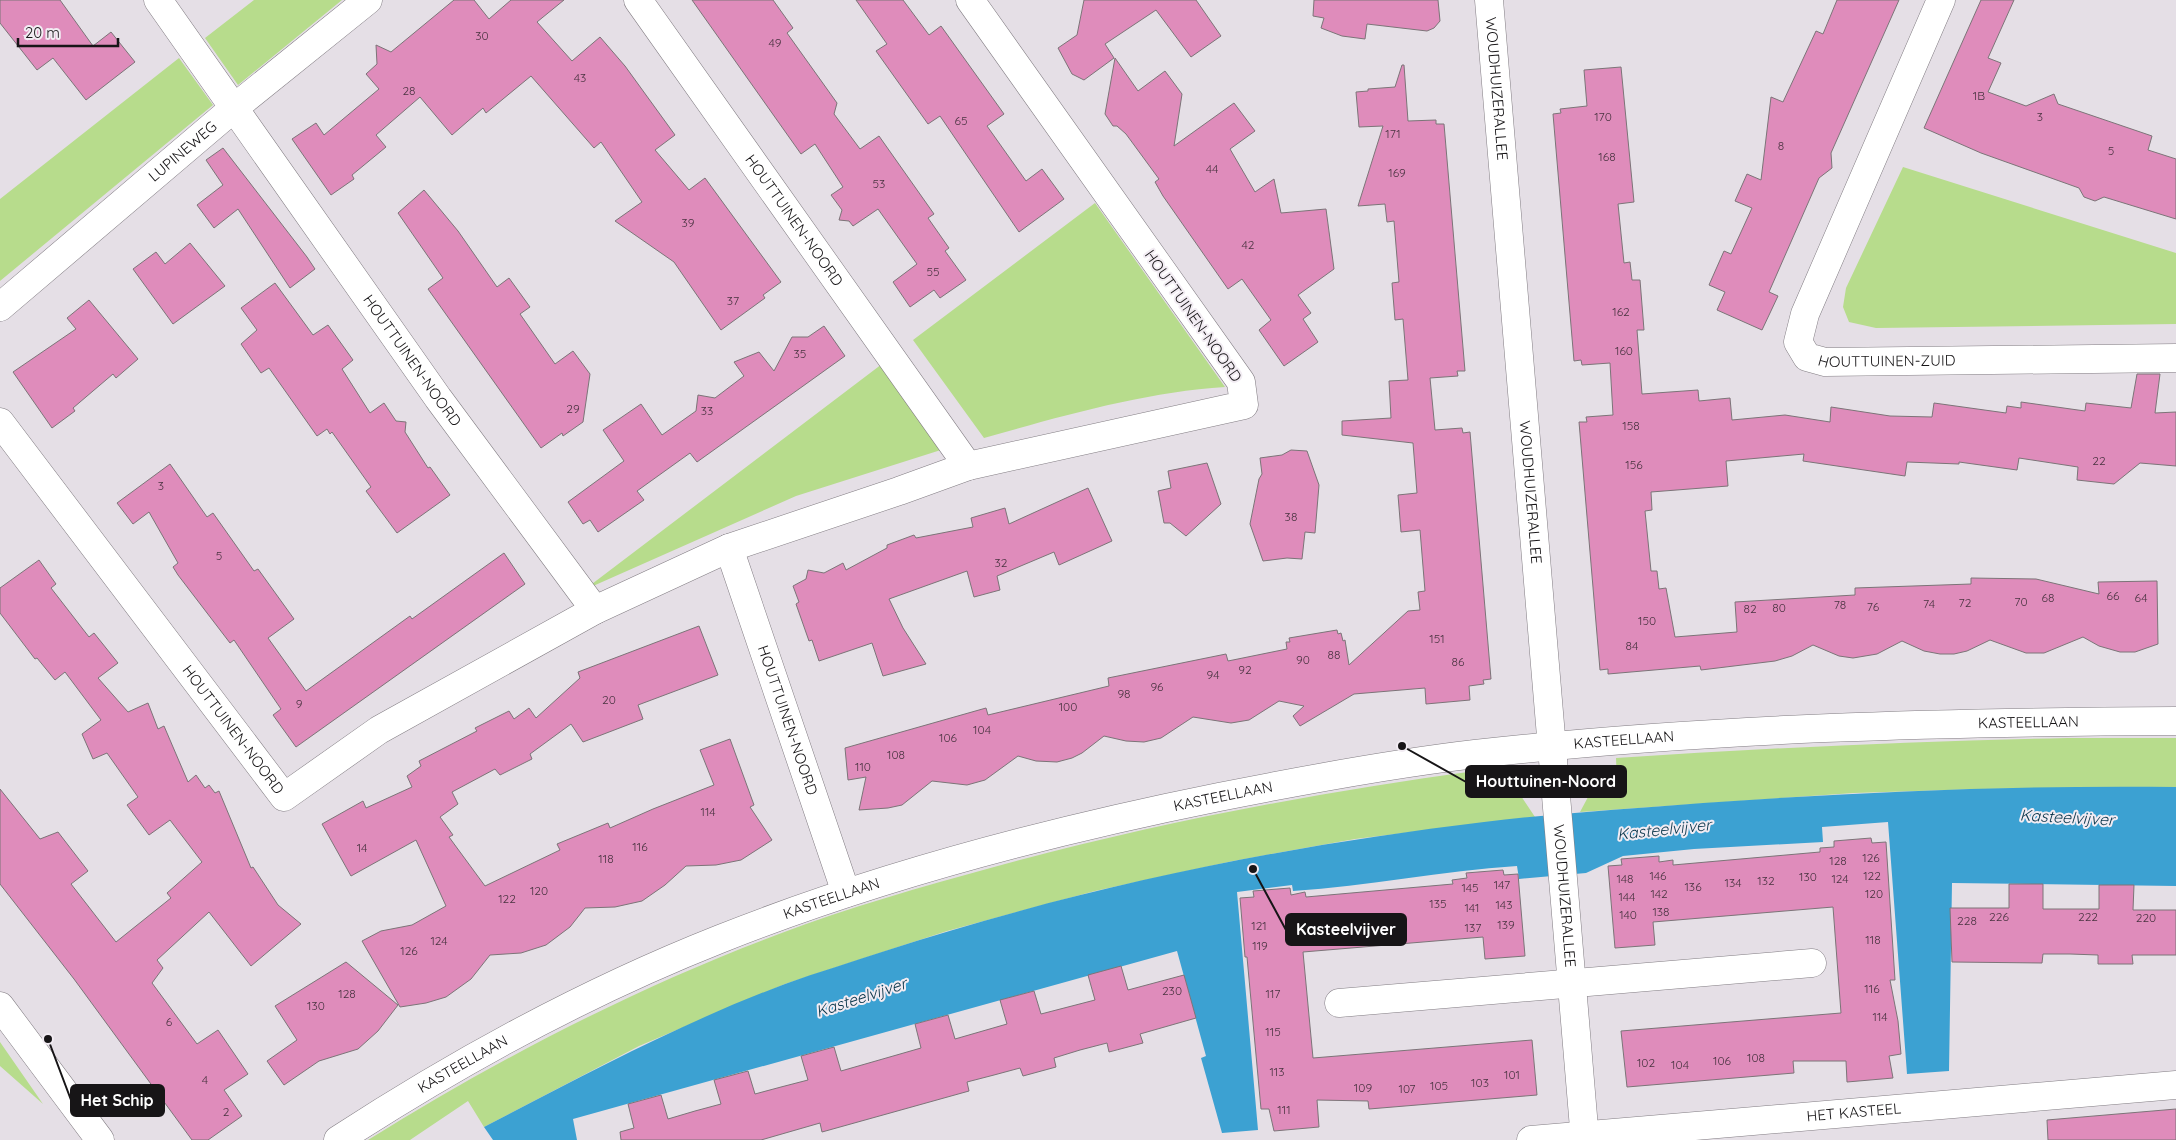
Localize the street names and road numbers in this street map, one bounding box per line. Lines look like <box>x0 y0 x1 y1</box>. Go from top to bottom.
street label: WOUDHUIZERALLEE <box>1481 16 1512 161</box>
street label: LUPINEWEG <box>144 117 221 186</box>
street label: HOUTTUINEN-NOORD <box>741 150 848 290</box>
street label: HOUTTUINEN-NOORD <box>1141 246 1246 386</box>
street label: HOUTTUINEN-NOORD <box>359 291 466 430</box>
street label: HOUTTUINEN-ZUID <box>1816 351 1956 372</box>
street label: WOUDHUIZERALLEE <box>1515 420 1546 565</box>
street label: HOUTTUINEN-NOORD <box>754 643 822 798</box>
street label: HOUTTUINEN-NOORD <box>178 661 289 798</box>
street label: KASTEELLAAN <box>1978 712 2079 732</box>
street label: KASTEELLAAN <box>1573 726 1675 753</box>
street label: KASTEELLAAN <box>1172 777 1274 815</box>
street label: WOUDHUIZERALLEE <box>1549 823 1580 968</box>
street label: KASTEELLAAN <box>780 873 882 923</box>
street label: KASTEELLAAN <box>414 1031 511 1097</box>
street label: HET KASTEEL <box>1806 1098 1902 1125</box>

